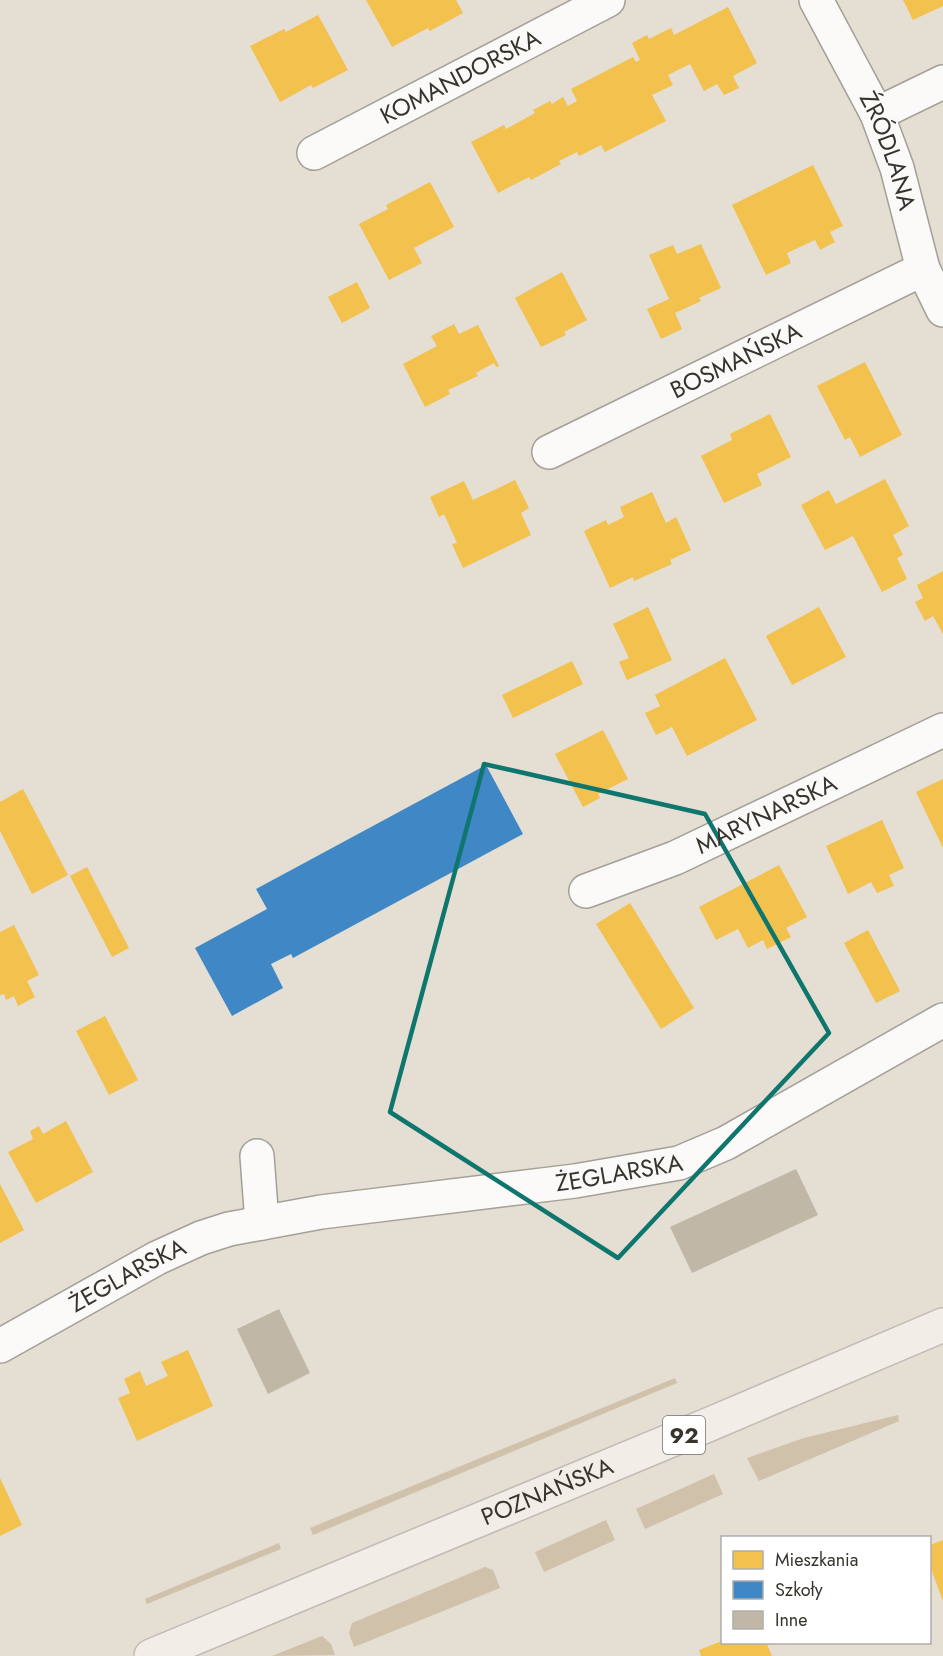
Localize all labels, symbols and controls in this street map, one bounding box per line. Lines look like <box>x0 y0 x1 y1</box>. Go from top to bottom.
street label: KOMANDORSKA <box>374 20 547 133</box>
street label: ŹRÓDLANA <box>851 85 925 214</box>
street label: BOSMAŃSKA <box>664 313 807 407</box>
street label: MARYNARSKA <box>690 765 843 863</box>
street label: ŻEGLARSKA <box>554 1145 685 1200</box>
street label: ŻEGLARSKA <box>63 1229 192 1321</box>
road number: 92 <box>663 1416 705 1454</box>
street label: POZNAŃSKA <box>476 1448 619 1534</box>
legend <box>721 1536 931 1644</box>
text: Mieszkania <box>775 1547 858 1573</box>
text: Szkoły <box>775 1577 823 1603</box>
text: Inne <box>775 1607 808 1633</box>

